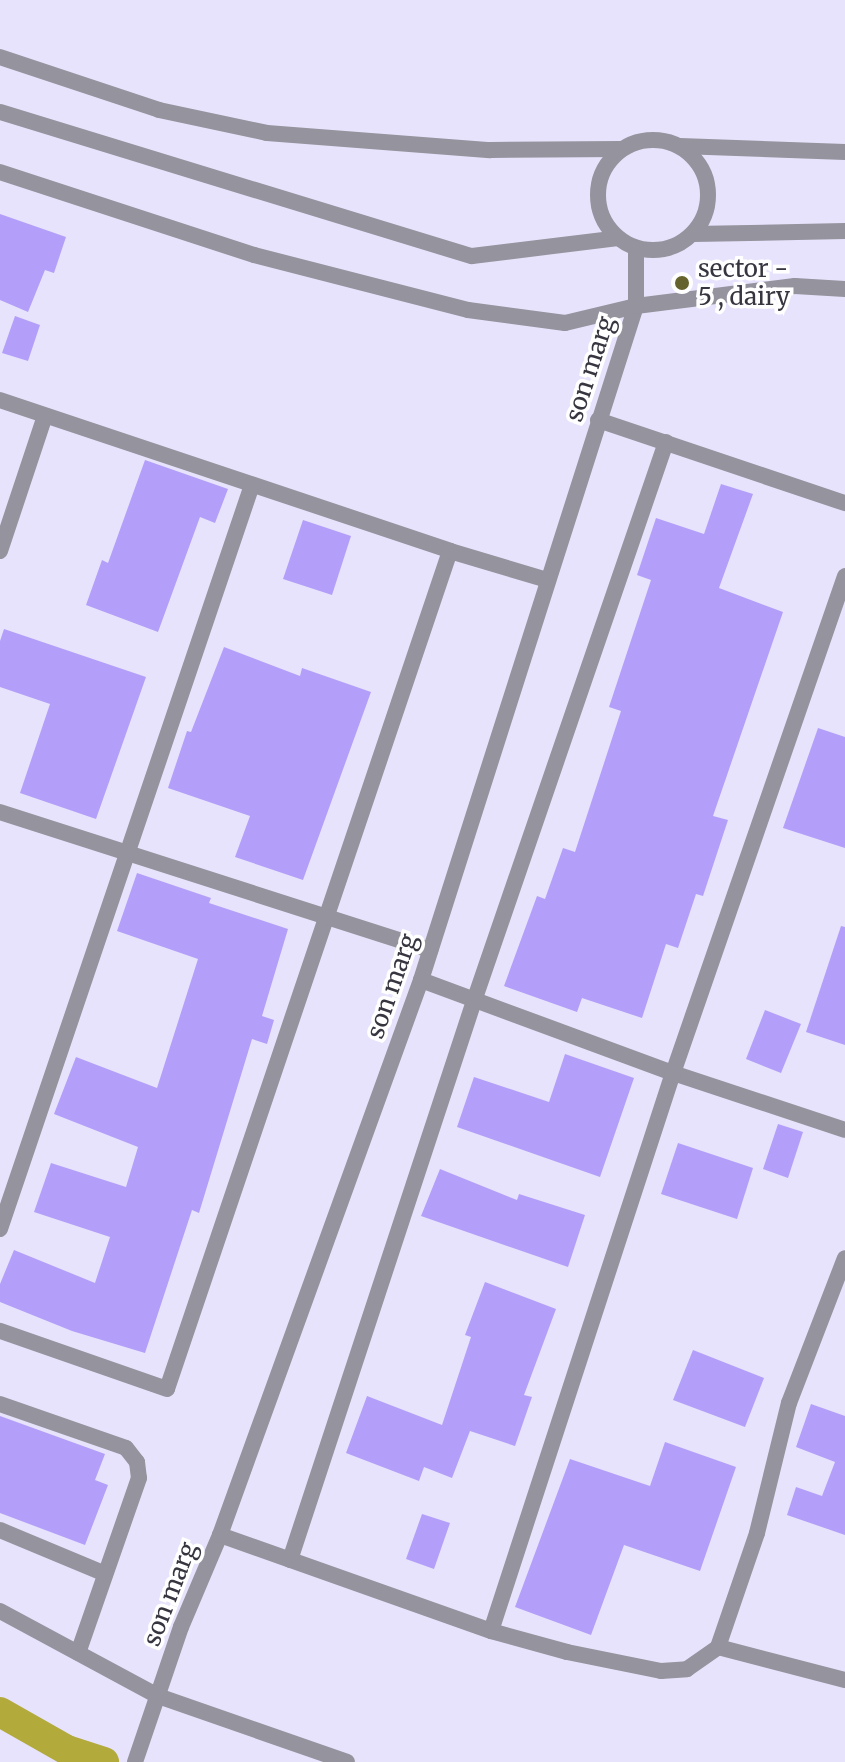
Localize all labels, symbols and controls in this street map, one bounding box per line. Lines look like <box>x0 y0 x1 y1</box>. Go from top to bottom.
place label: sector - 5 , dairy <box>698 255 790 311</box>
marker: sector - 5 , dairy <box>673 274 691 292</box>
street label: son marg <box>559 313 621 425</box>
street label: son marg <box>361 930 423 1042</box>
street label: son marg <box>137 1538 203 1650</box>

